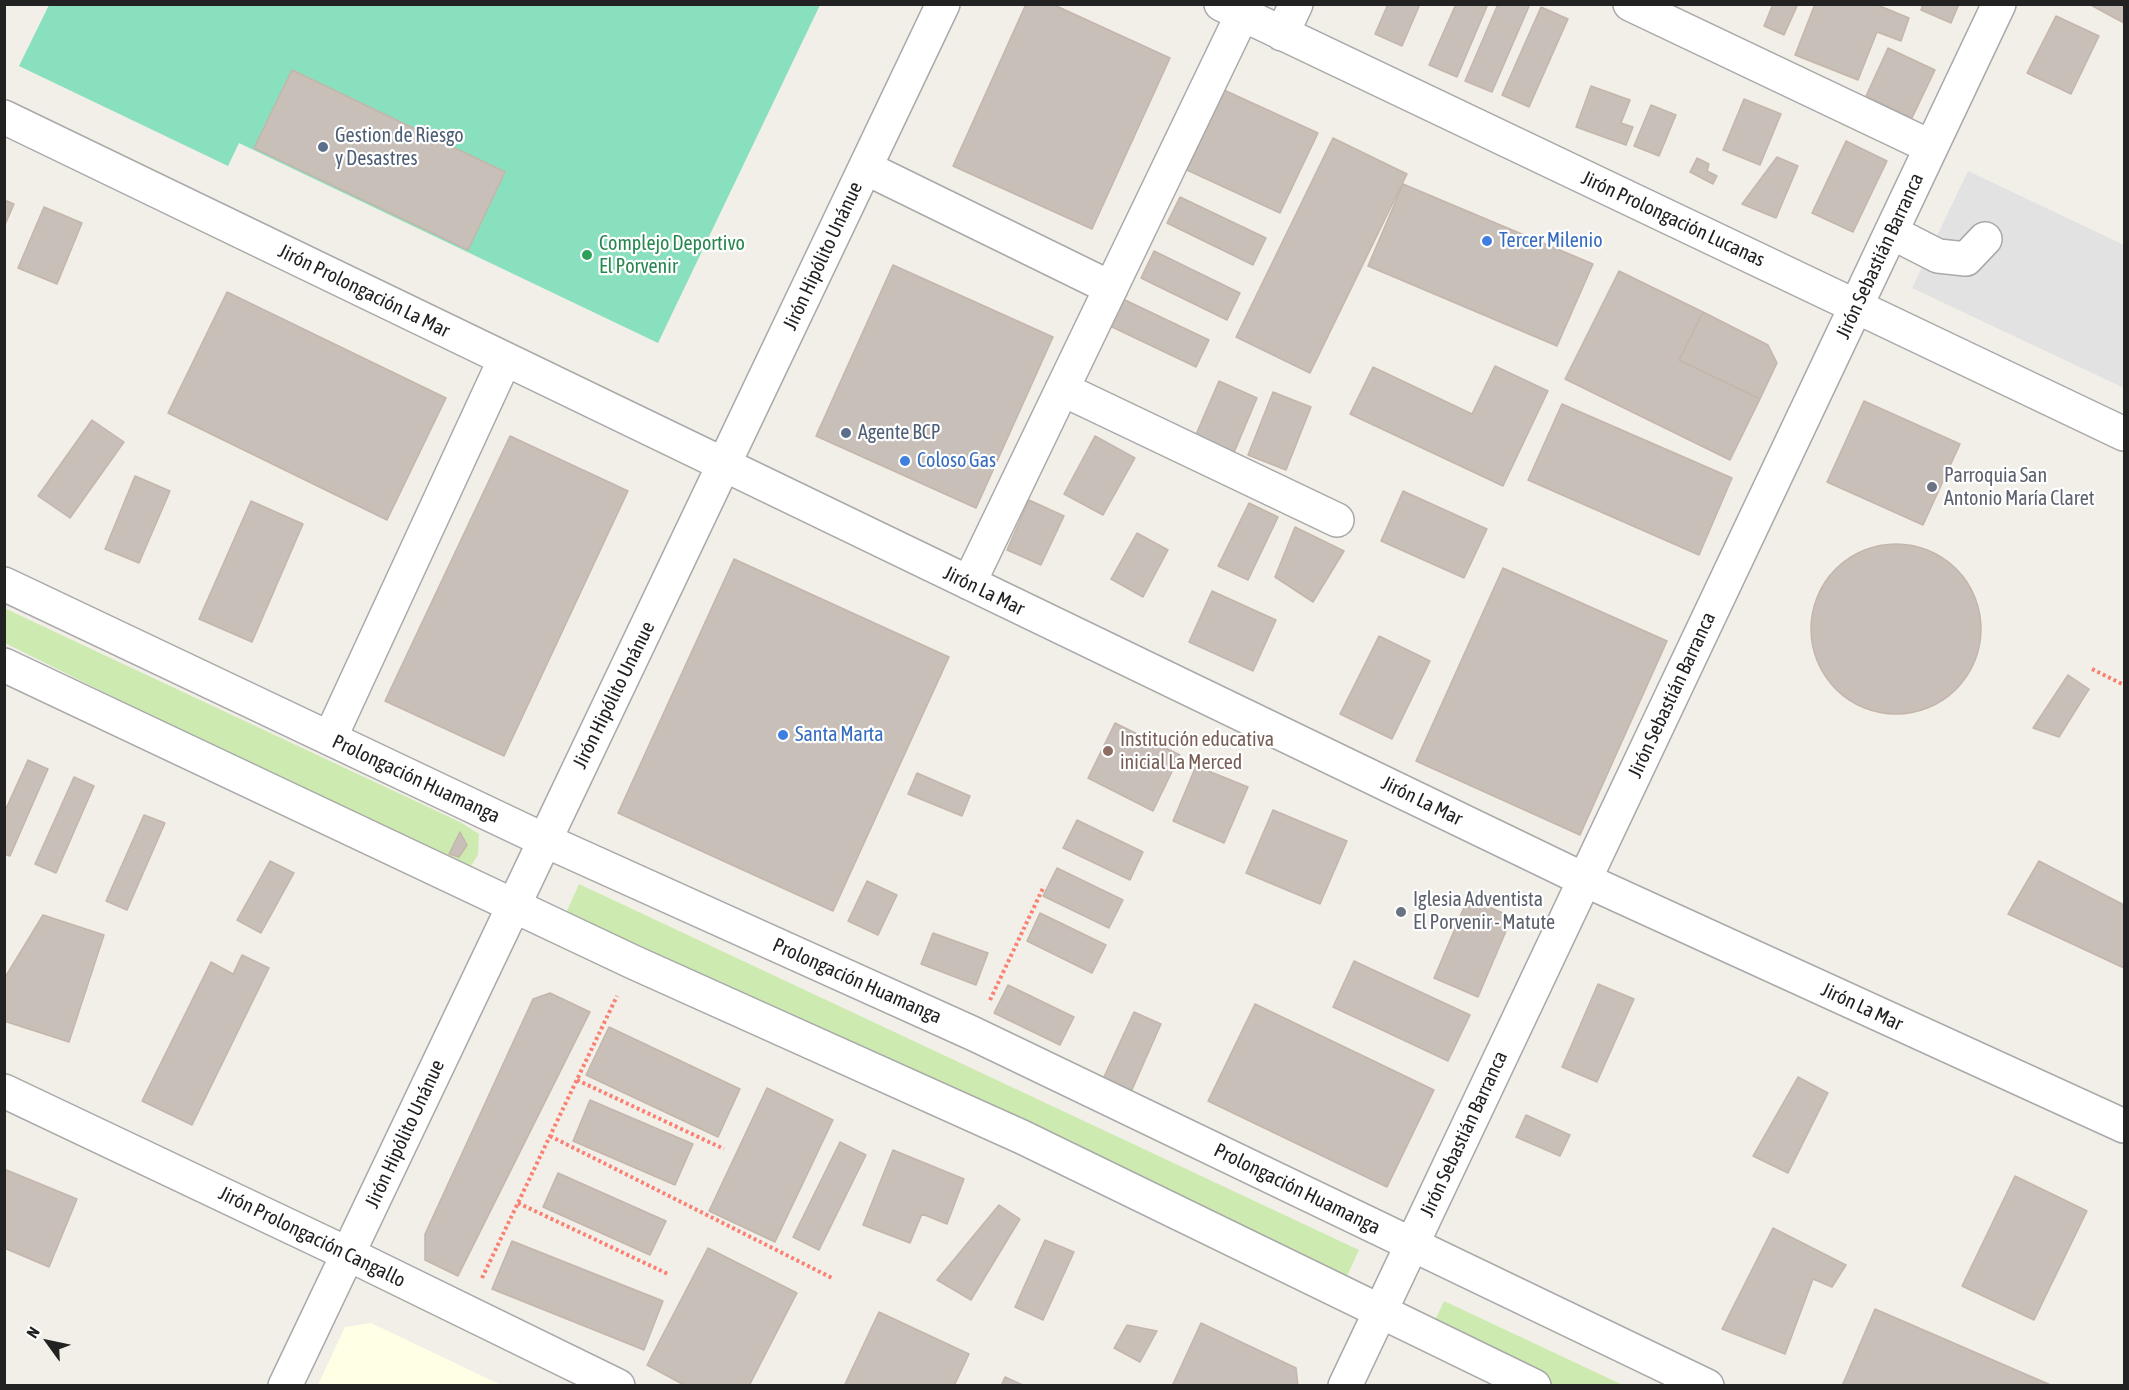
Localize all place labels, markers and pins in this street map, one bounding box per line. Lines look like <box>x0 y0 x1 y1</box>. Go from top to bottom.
place label: Gestion de Riesgo y Desastres <box>335 124 464 171</box>
marker: Gestion de Riesgo y Desastres <box>316 140 330 154</box>
place label: Tercer Milenio <box>1499 229 1603 253</box>
place label: Complejo Deportivo El Porvenir <box>599 232 745 279</box>
marker: Tercer Milenio <box>1480 234 1494 248</box>
marker: Complejo Deportivo El Porvenir <box>580 248 594 262</box>
place label: Agente BCP <box>858 421 940 445</box>
marker: Agente BCP <box>839 426 853 440</box>
place label: Coloso Gas <box>917 449 996 473</box>
marker: Coloso Gas <box>898 454 912 468</box>
place label: Parroquia San Antonio María Claret <box>1944 464 2094 511</box>
marker: Parroquia San Antonio María Claret <box>1925 480 1939 494</box>
place label: Santa Marta <box>795 723 884 747</box>
marker: Santa Marta <box>776 728 790 742</box>
place label: Institución educativa inicial La Merced <box>1120 728 1274 775</box>
marker: Institución educativa inicial La Merced <box>1101 744 1115 758</box>
place label: Iglesia Adventista El Porvenir - Matute <box>1413 888 1555 935</box>
marker: Iglesia Adventista El Porvenir - Matute <box>1394 905 1408 919</box>

